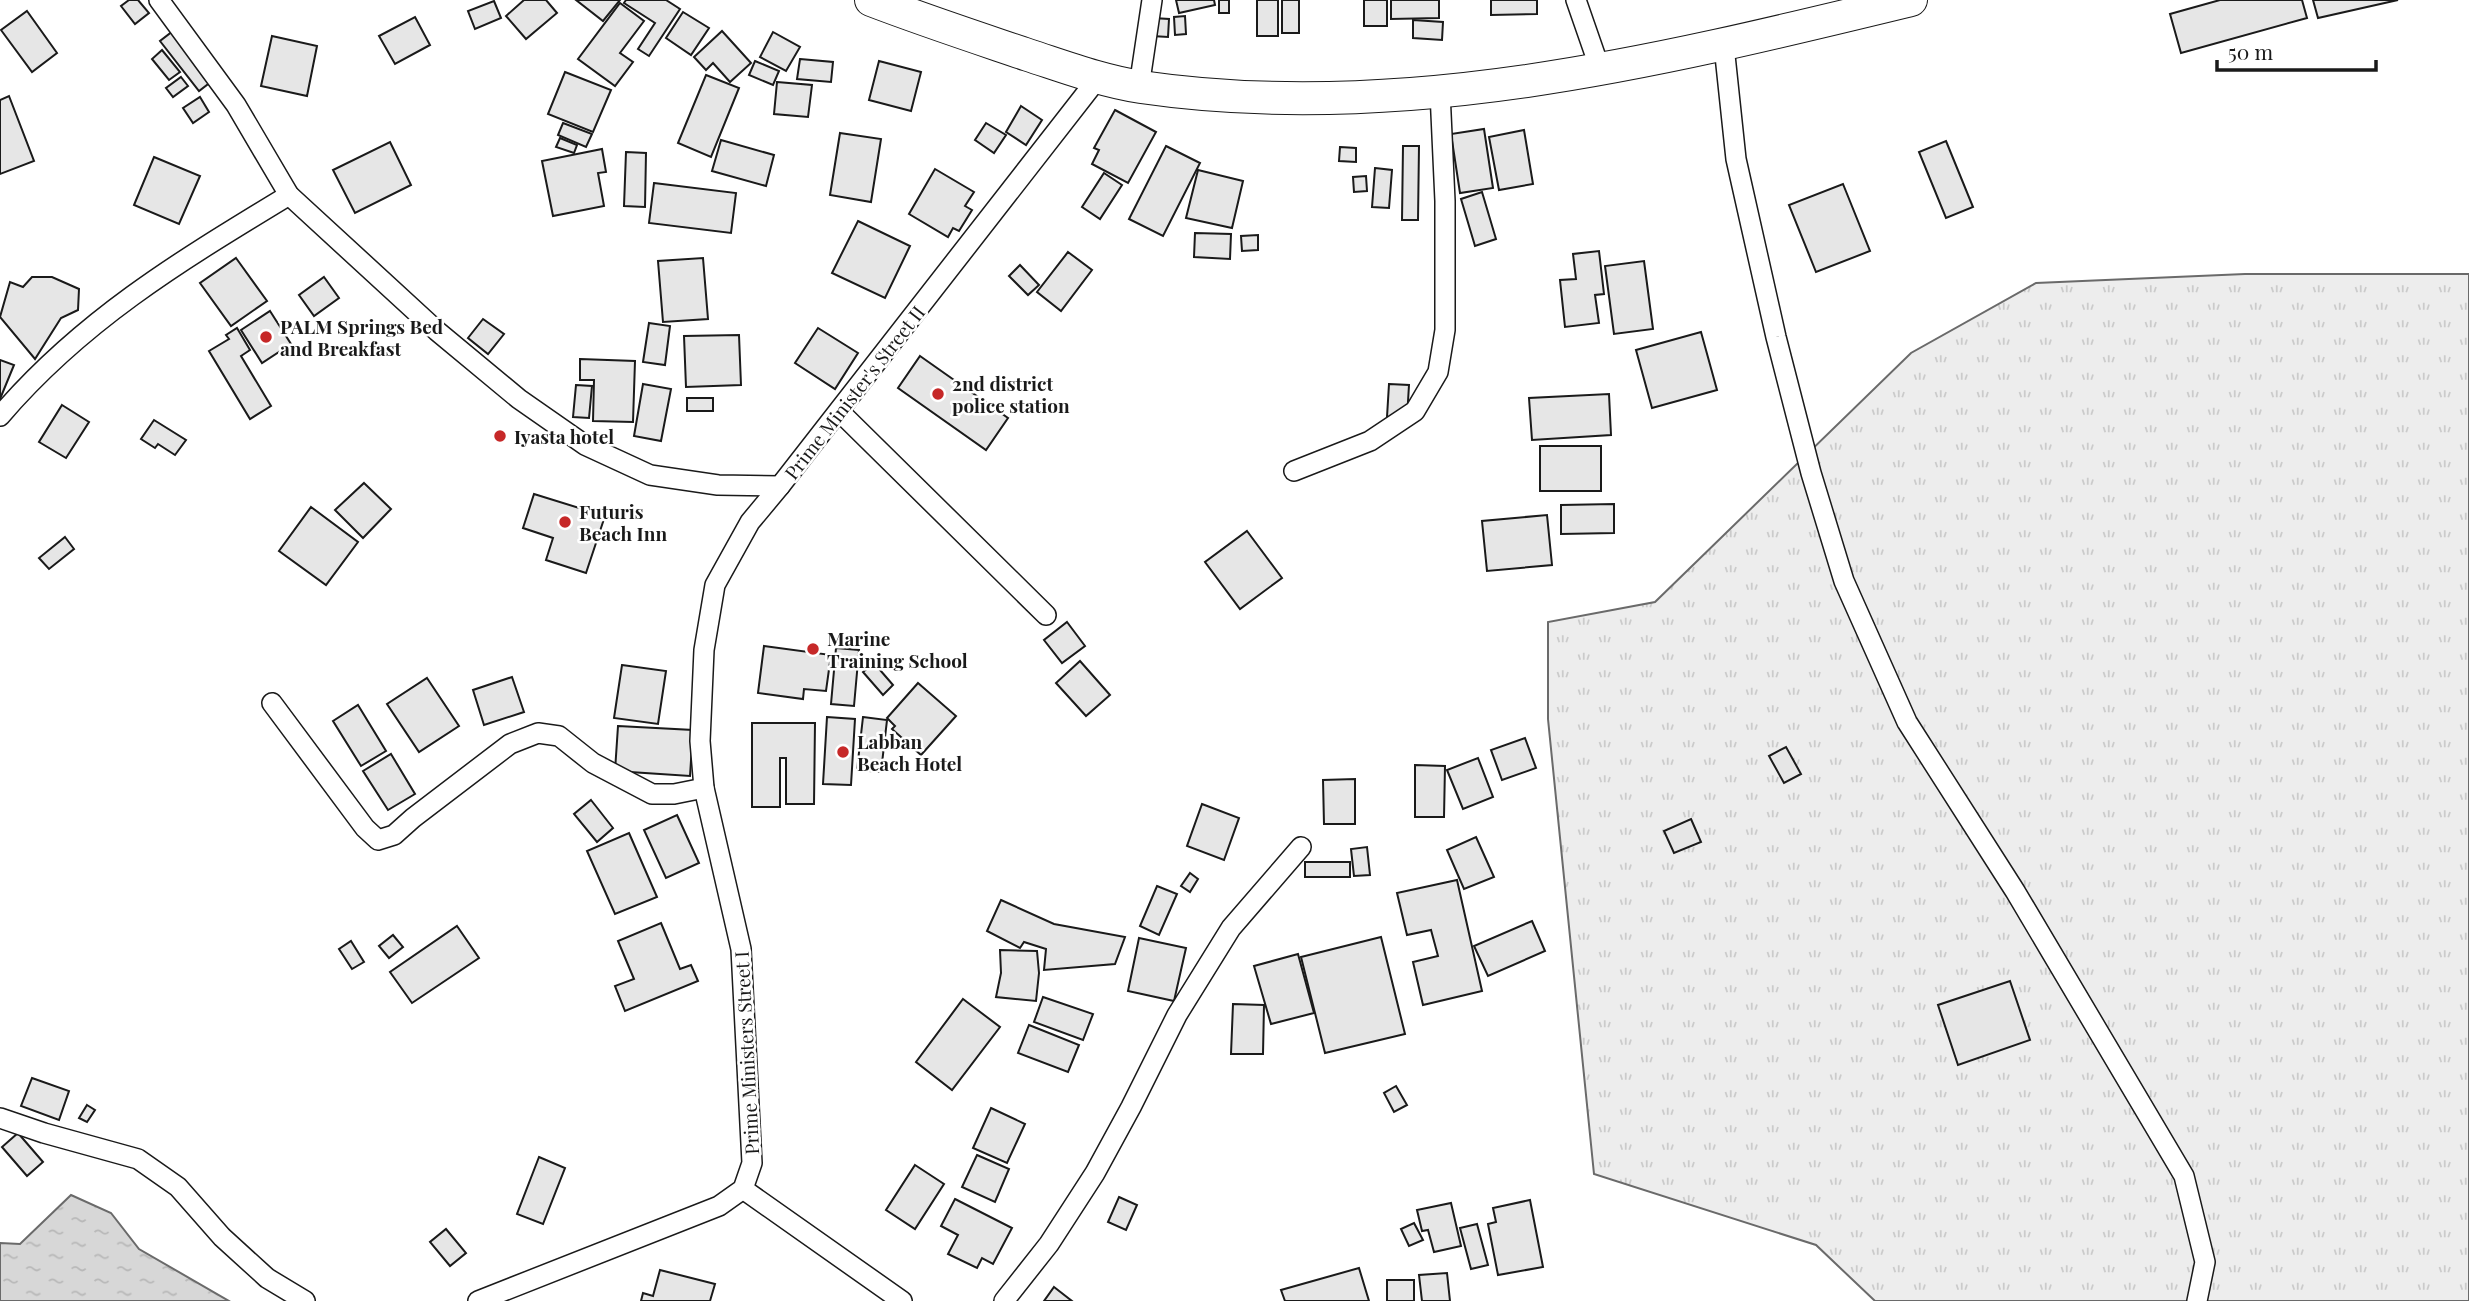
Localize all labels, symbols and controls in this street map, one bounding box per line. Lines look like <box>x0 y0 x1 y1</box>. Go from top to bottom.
scale bar <box>2217 28 2376 72</box>
text: 50 m <box>2228 37 2274 65</box>
street label: Prime Minister's Street II <box>778 300 930 484</box>
place label: PALM Springs Bed and Breakfast <box>280 313 444 361</box>
marker: PALM Springs Bed and Breakfast <box>258 329 274 345</box>
place label: 2nd district police station <box>952 370 1070 418</box>
marker: 2nd district police station <box>930 386 946 402</box>
place label: Iyasta hotel <box>514 423 614 449</box>
marker: Iyasta hotel <box>492 428 508 444</box>
place label: Futuris Beach Inn <box>579 498 667 546</box>
marker: Futuris Beach Inn <box>557 514 573 530</box>
place label: Marine Training School <box>827 625 968 673</box>
marker: Marine Training School <box>805 641 821 657</box>
place label: Labban Beach Hotel <box>857 728 962 776</box>
marker: Labban Beach Hotel <box>835 744 851 760</box>
street label: Prime Ministers Street I <box>728 951 764 1155</box>

